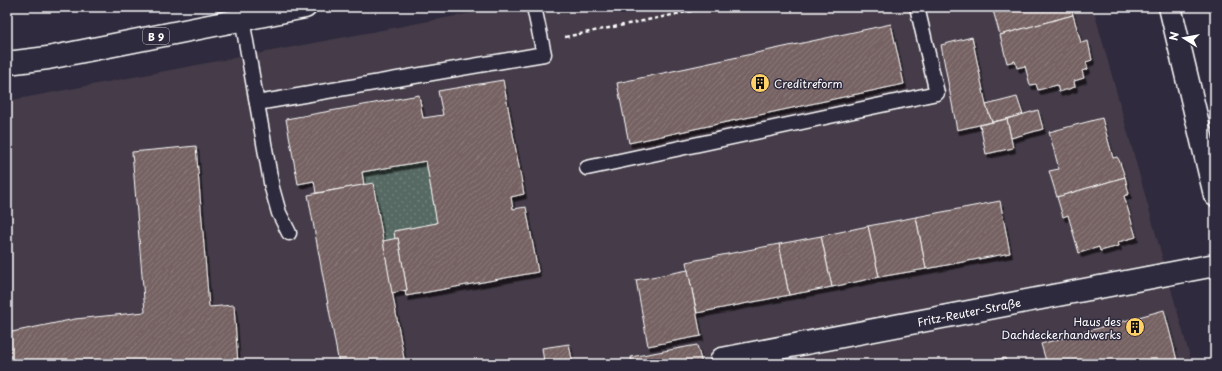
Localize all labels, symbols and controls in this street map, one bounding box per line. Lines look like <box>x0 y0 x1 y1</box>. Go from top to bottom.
north arrow <box>1164 18 1204 58</box>
road number: B 9 <box>143 28 169 44</box>
text: N <box>1165 30 1183 42</box>
building icon: Creditreform <box>749 72 771 94</box>
place label: Creditreform <box>774 75 842 92</box>
street label: Fritz-Reuter-Straße <box>916 294 1022 330</box>
place label: Haus des Dachdeckerhandwerks <box>1002 313 1121 343</box>
building icon: Haus des Dachdeckerhandwerks <box>1124 316 1146 338</box>

